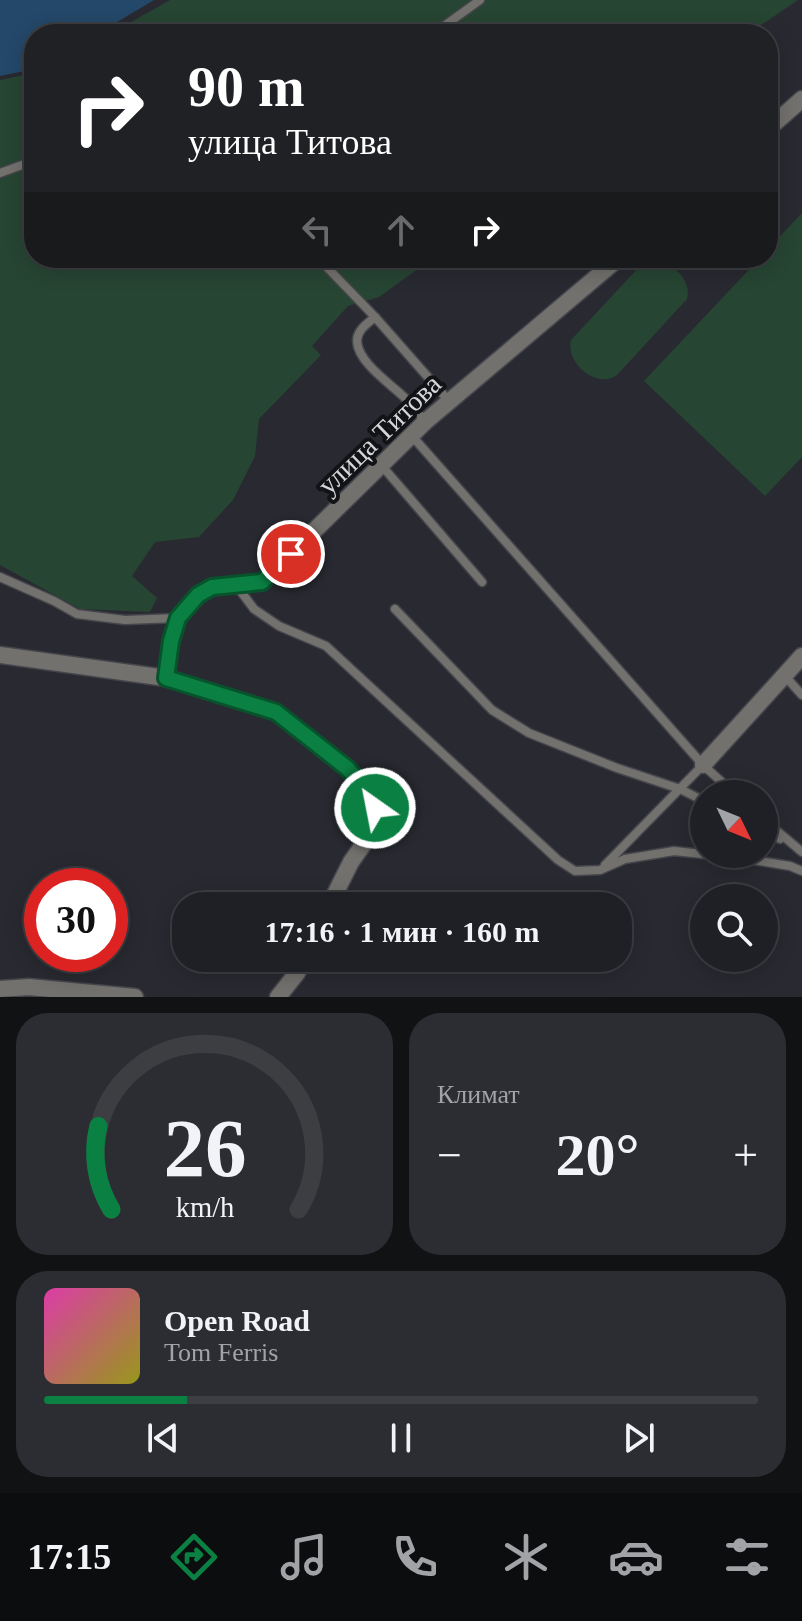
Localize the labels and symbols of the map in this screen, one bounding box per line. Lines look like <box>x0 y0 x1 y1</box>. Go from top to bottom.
street label: улица Титова <box>312 368 448 501</box>
pin <box>257 520 325 588</box>
position arrow <box>333 766 417 850</box>
north arrow <box>690 780 778 868</box>
speed limit sign: 30 <box>24 868 128 972</box>

